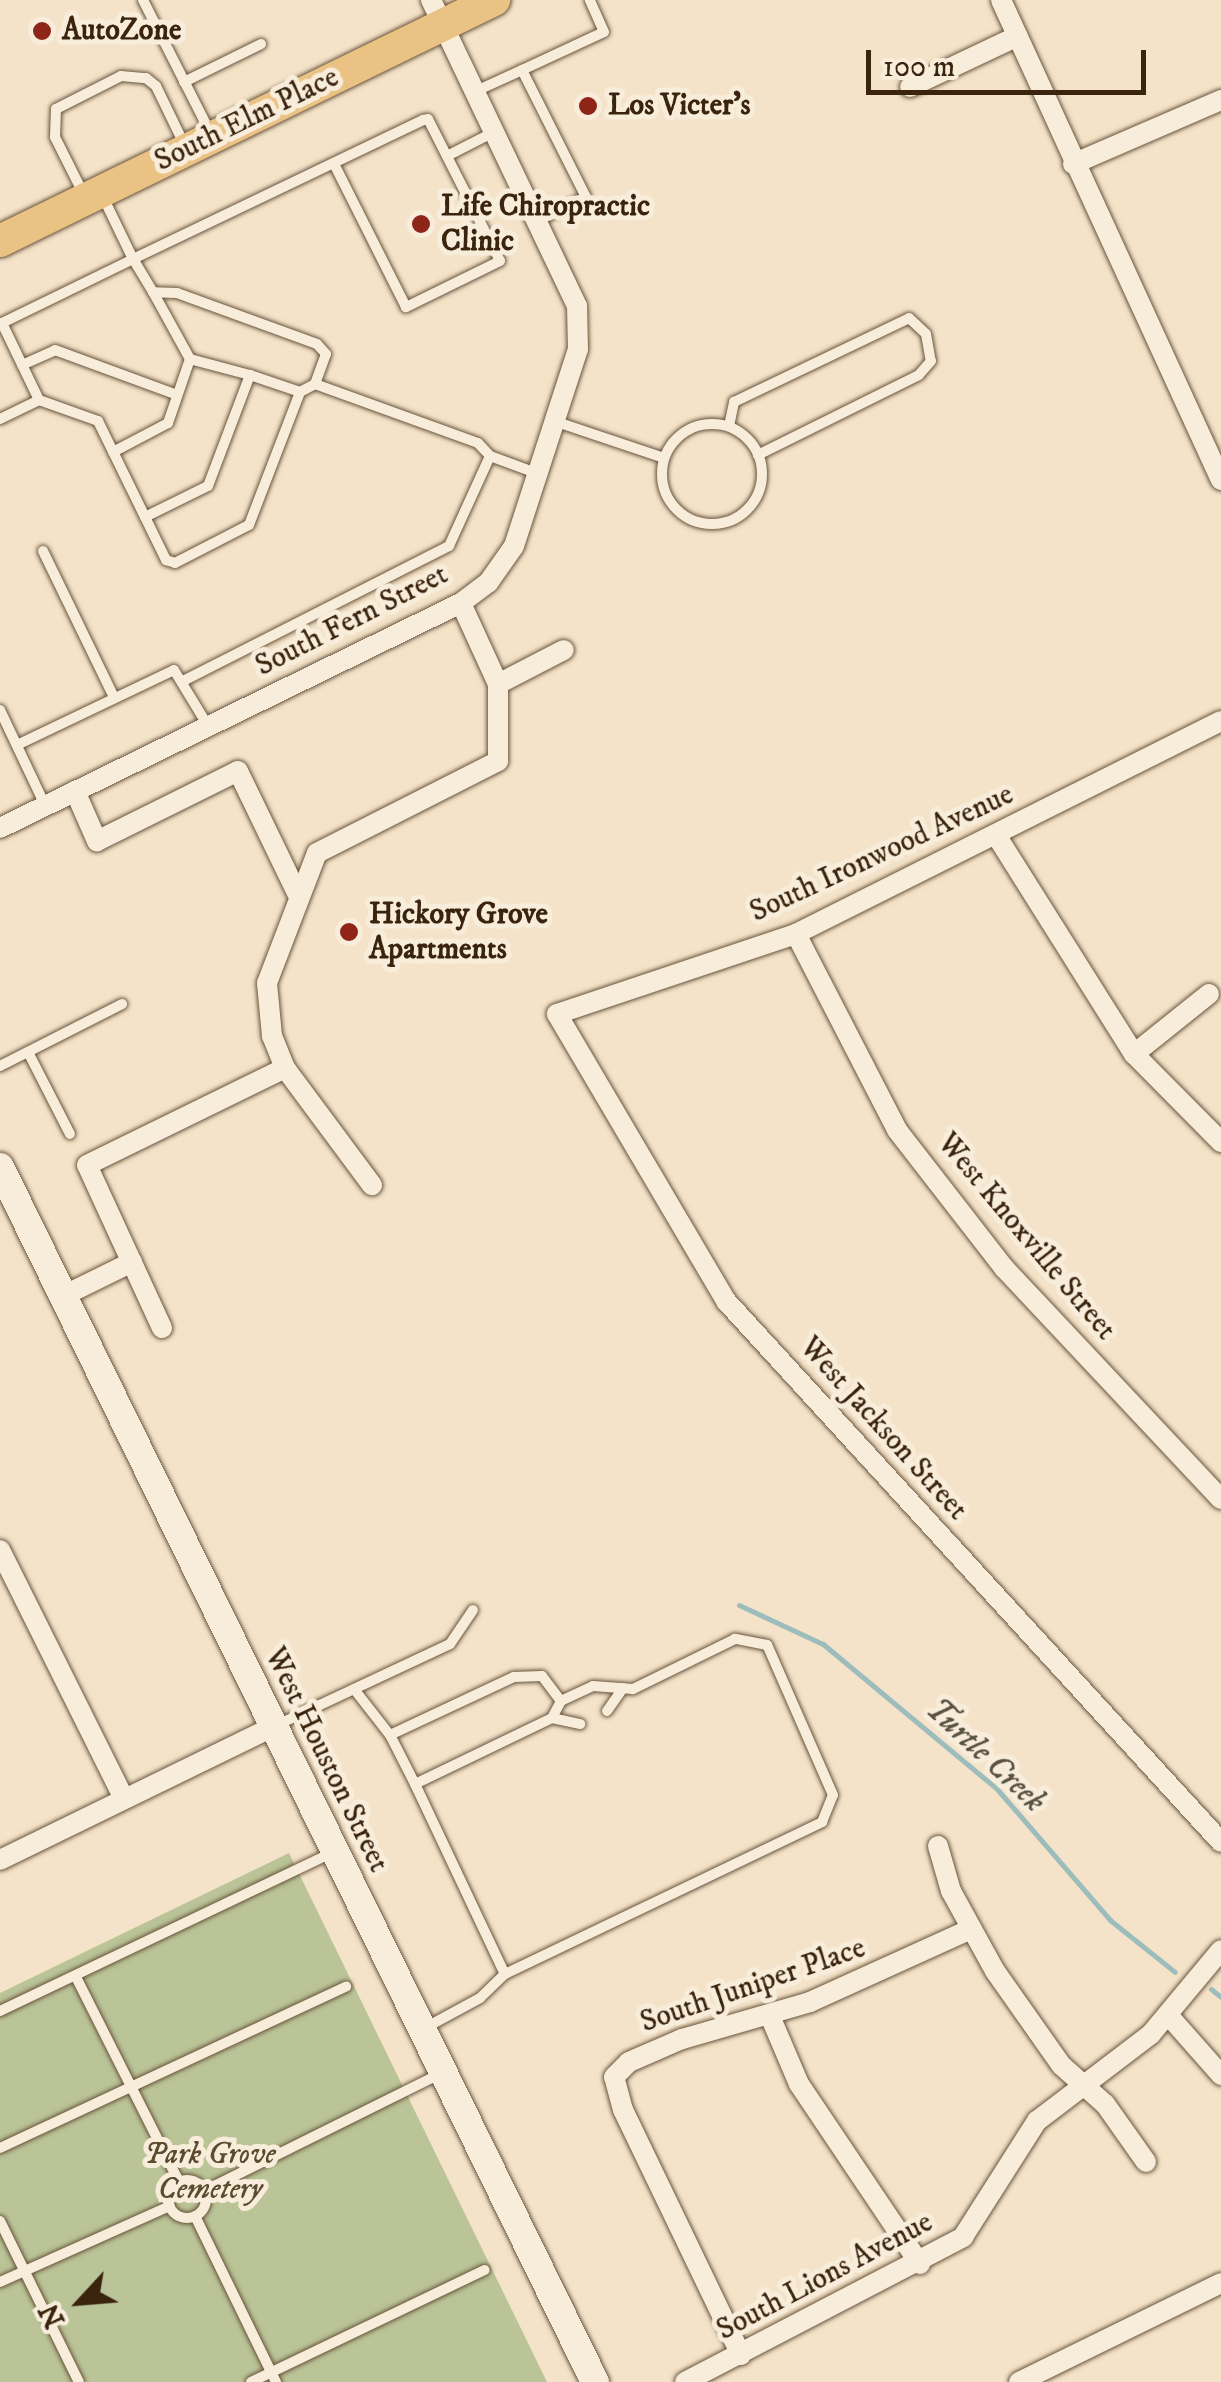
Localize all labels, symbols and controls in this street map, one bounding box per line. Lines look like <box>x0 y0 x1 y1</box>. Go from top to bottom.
place label: AutoZone <box>62 13 181 49</box>
marker: AutoZone <box>31 20 53 42</box>
scale bar <box>871 30 1151 92</box>
text: 100 m <box>883 49 955 86</box>
street label: South Elm Place <box>149 60 345 180</box>
place label: Los Victer's <box>608 88 751 124</box>
marker: Los Victer's <box>577 95 599 117</box>
place label: Life Chiropractic Clinic <box>441 189 650 260</box>
marker: Life Chiropractic Clinic <box>410 213 432 235</box>
street label: South Fern Street <box>250 557 454 685</box>
street label: South Ironwood Avenue <box>745 777 1019 931</box>
place label: Hickory Grove Apartments <box>369 897 548 968</box>
marker: Hickory Grove Apartments <box>338 921 360 943</box>
street label: West Knoxville Street <box>929 1126 1123 1348</box>
street label: West Jackson Street <box>791 1330 975 1528</box>
street label: West Houston Street <box>256 1642 396 1878</box>
water label: Turtle Creek <box>917 1691 1053 1821</box>
street label: South Juniper Place <box>636 1931 870 2041</box>
park label: Park Grove Cemetery <box>144 2137 276 2208</box>
street label: South Lions Avenue <box>711 2205 939 2349</box>
north arrow <box>30 2252 130 2352</box>
text: N <box>32 2297 73 2333</box>

